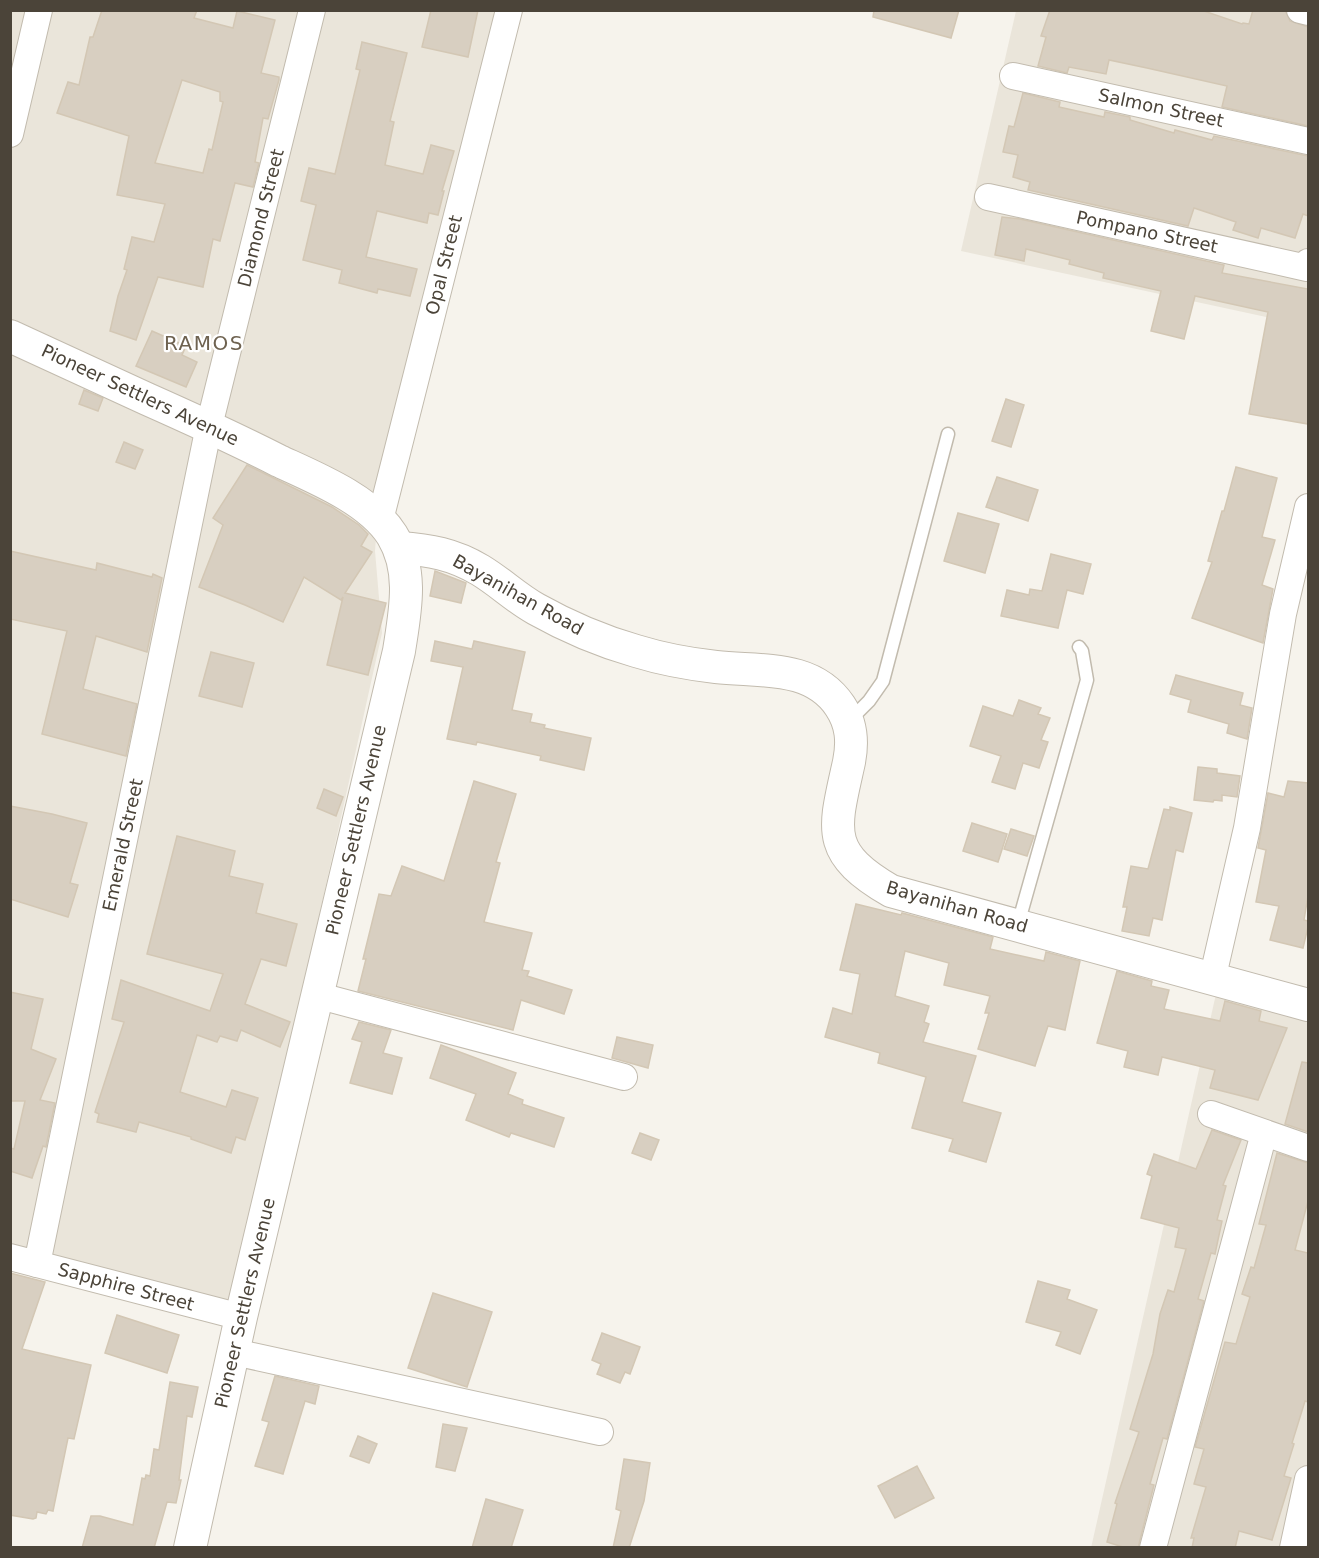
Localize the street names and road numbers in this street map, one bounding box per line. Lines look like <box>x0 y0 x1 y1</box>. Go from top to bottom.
street label: Salmon Street <box>1096 84 1226 131</box>
street label: Diamond Street <box>233 147 288 289</box>
street label: Pompano Street <box>1074 206 1220 257</box>
street label: Opal Street <box>421 213 466 317</box>
street label: Pioneer Settlers Avenue <box>38 340 242 450</box>
street label: Bayanihan Road <box>449 550 587 639</box>
street label: Pioneer Settlers Avenue <box>321 723 390 937</box>
street label: Emerald Street <box>98 777 147 913</box>
street label: Bayanihan Road <box>884 876 1030 937</box>
street label: Pioneer Settlers Avenue <box>210 1196 279 1410</box>
street label: Sapphire Street <box>56 1258 197 1315</box>

